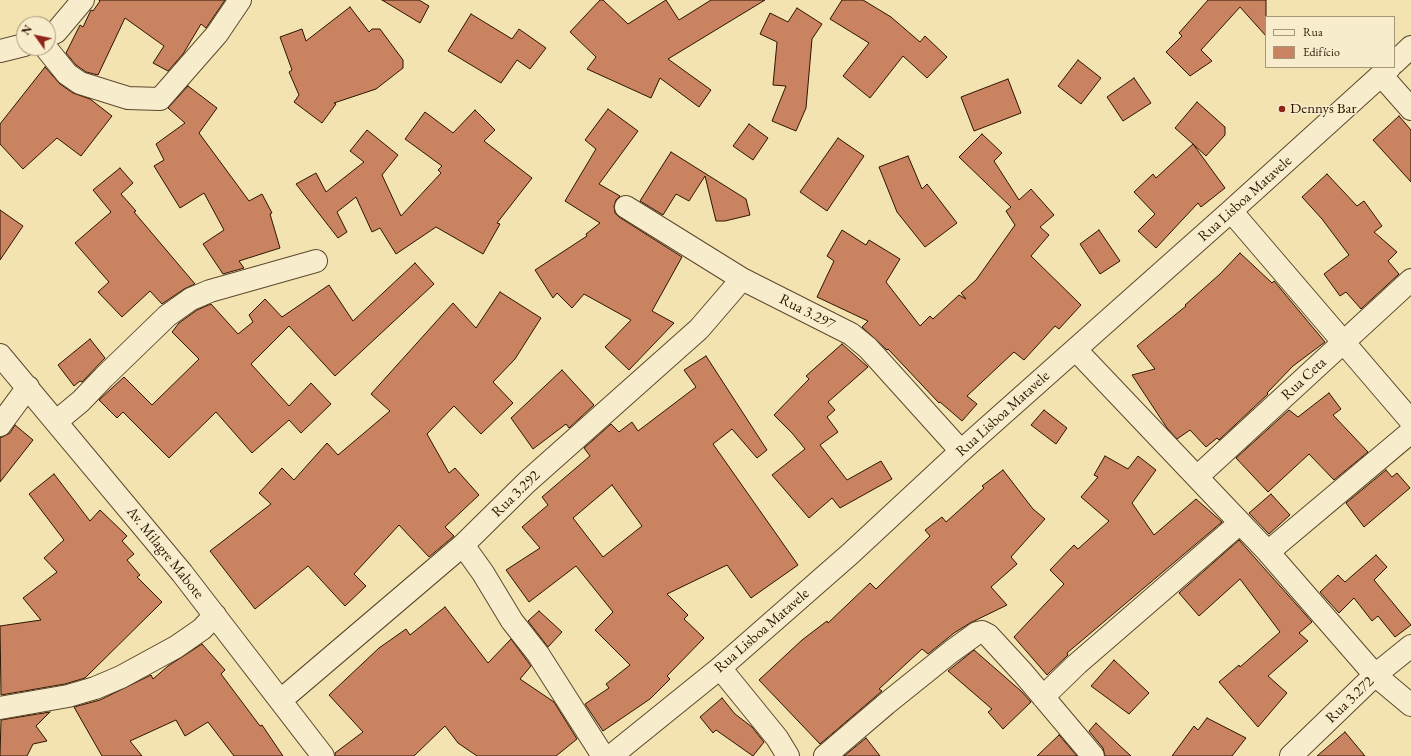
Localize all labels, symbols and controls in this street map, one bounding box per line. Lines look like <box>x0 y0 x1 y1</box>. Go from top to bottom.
north arrow <box>16 16 56 56</box>
legend <box>1265 16 1395 68</box>
text: N <box>18 22 35 38</box>
text: Rua <box>1303 24 1323 40</box>
text: Edifício <box>1303 44 1340 60</box>
place label: Dennys Bar <box>1290 100 1357 118</box>
marker: Dennys Bar <box>1277 104 1287 114</box>
street label: Rua Lisboa Matavele <box>1194 152 1296 246</box>
street label: Rua 3.297 <box>776 290 838 334</box>
street label: Rua Ceta <box>1278 354 1330 404</box>
street label: Rua Lisboa Matavele <box>952 367 1054 461</box>
street label: Rua 3.292 <box>488 467 544 521</box>
street label: Av. Milagre Mabote <box>122 503 208 603</box>
street label: Rua Lisboa Matavele <box>711 585 813 677</box>
street label: Rua 3.272 <box>1322 673 1378 727</box>

